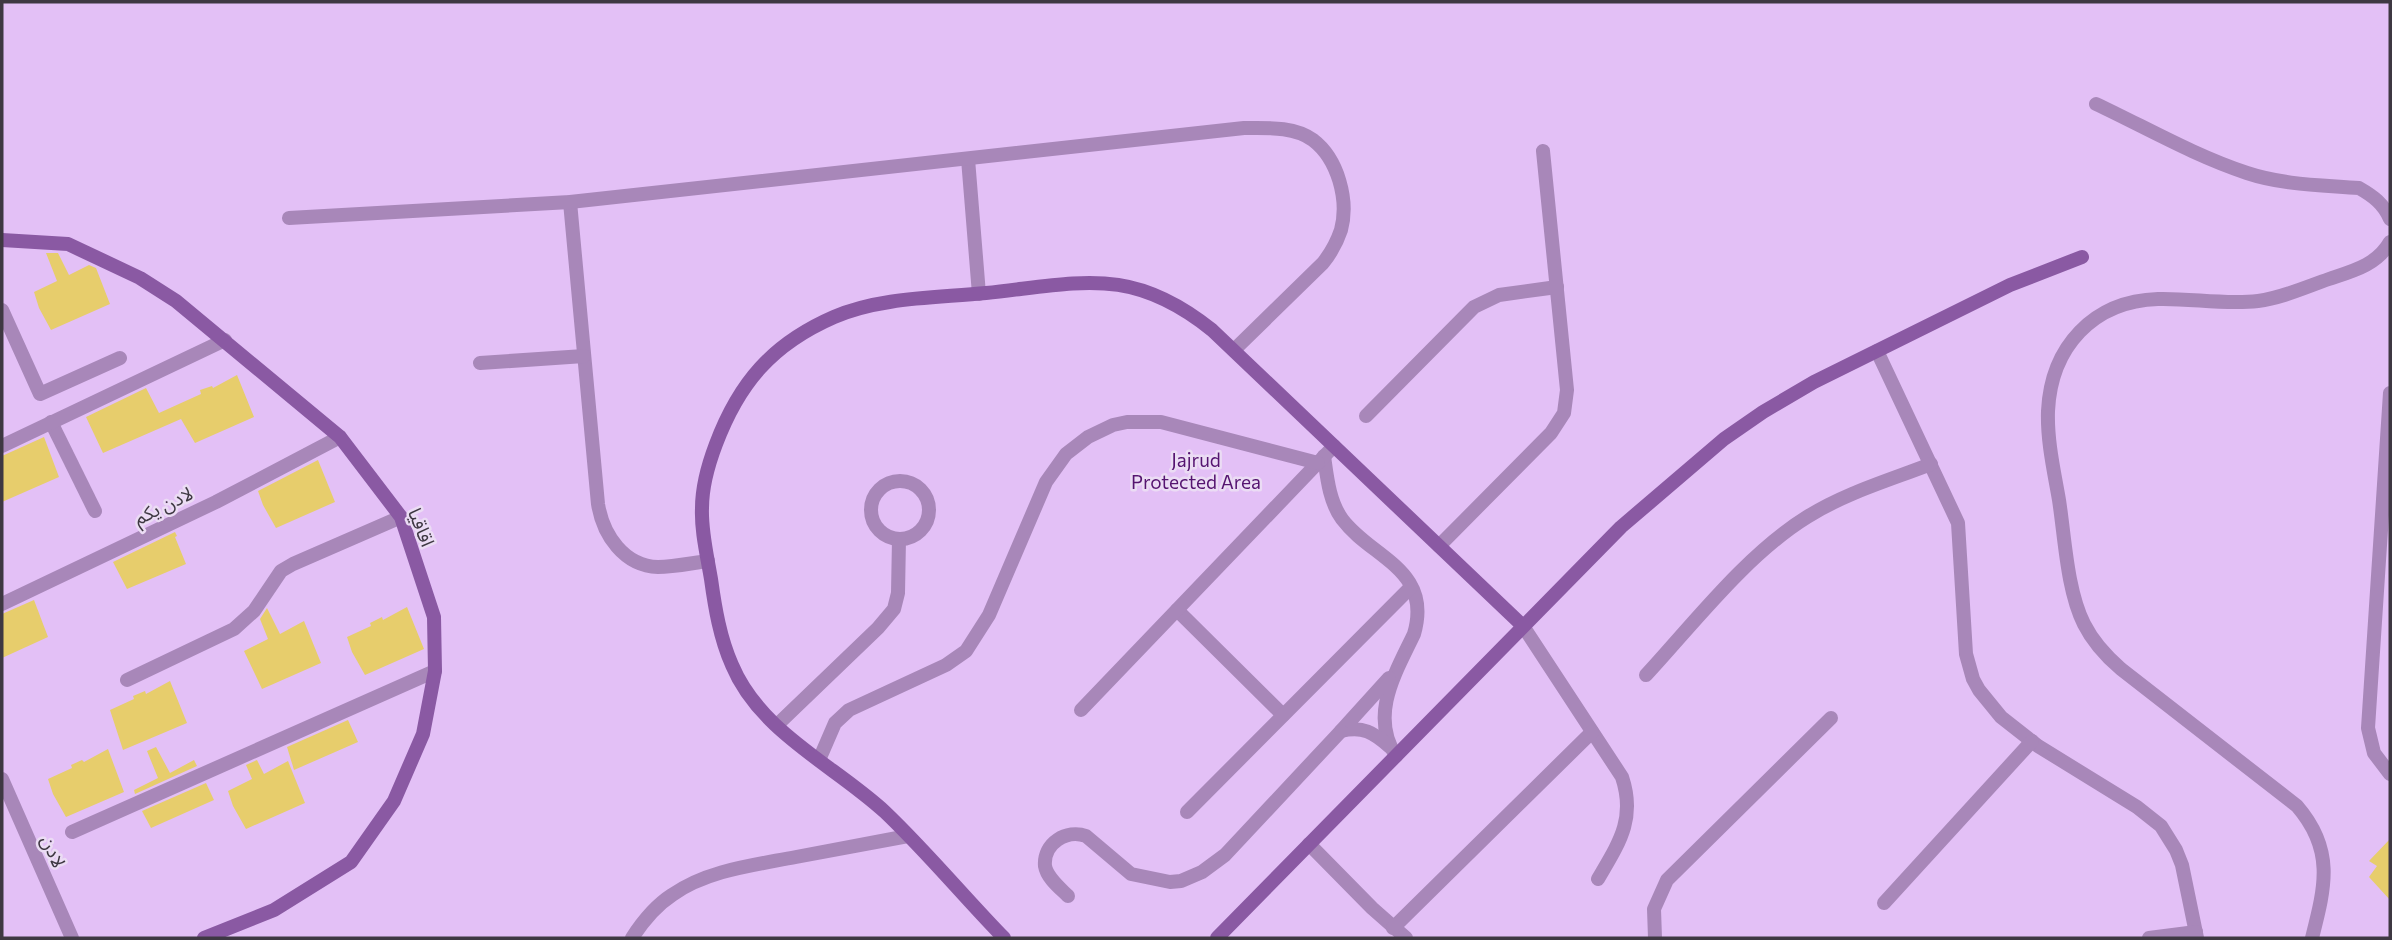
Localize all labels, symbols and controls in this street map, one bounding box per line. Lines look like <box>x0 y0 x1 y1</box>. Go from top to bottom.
park label: Jajrud Protected Area <box>1131 448 1261 493</box>
street label: لادن یکم <box>130 481 198 533</box>
street label: اقاقیا <box>404 504 440 550</box>
street label: لادن <box>37 831 71 871</box>

